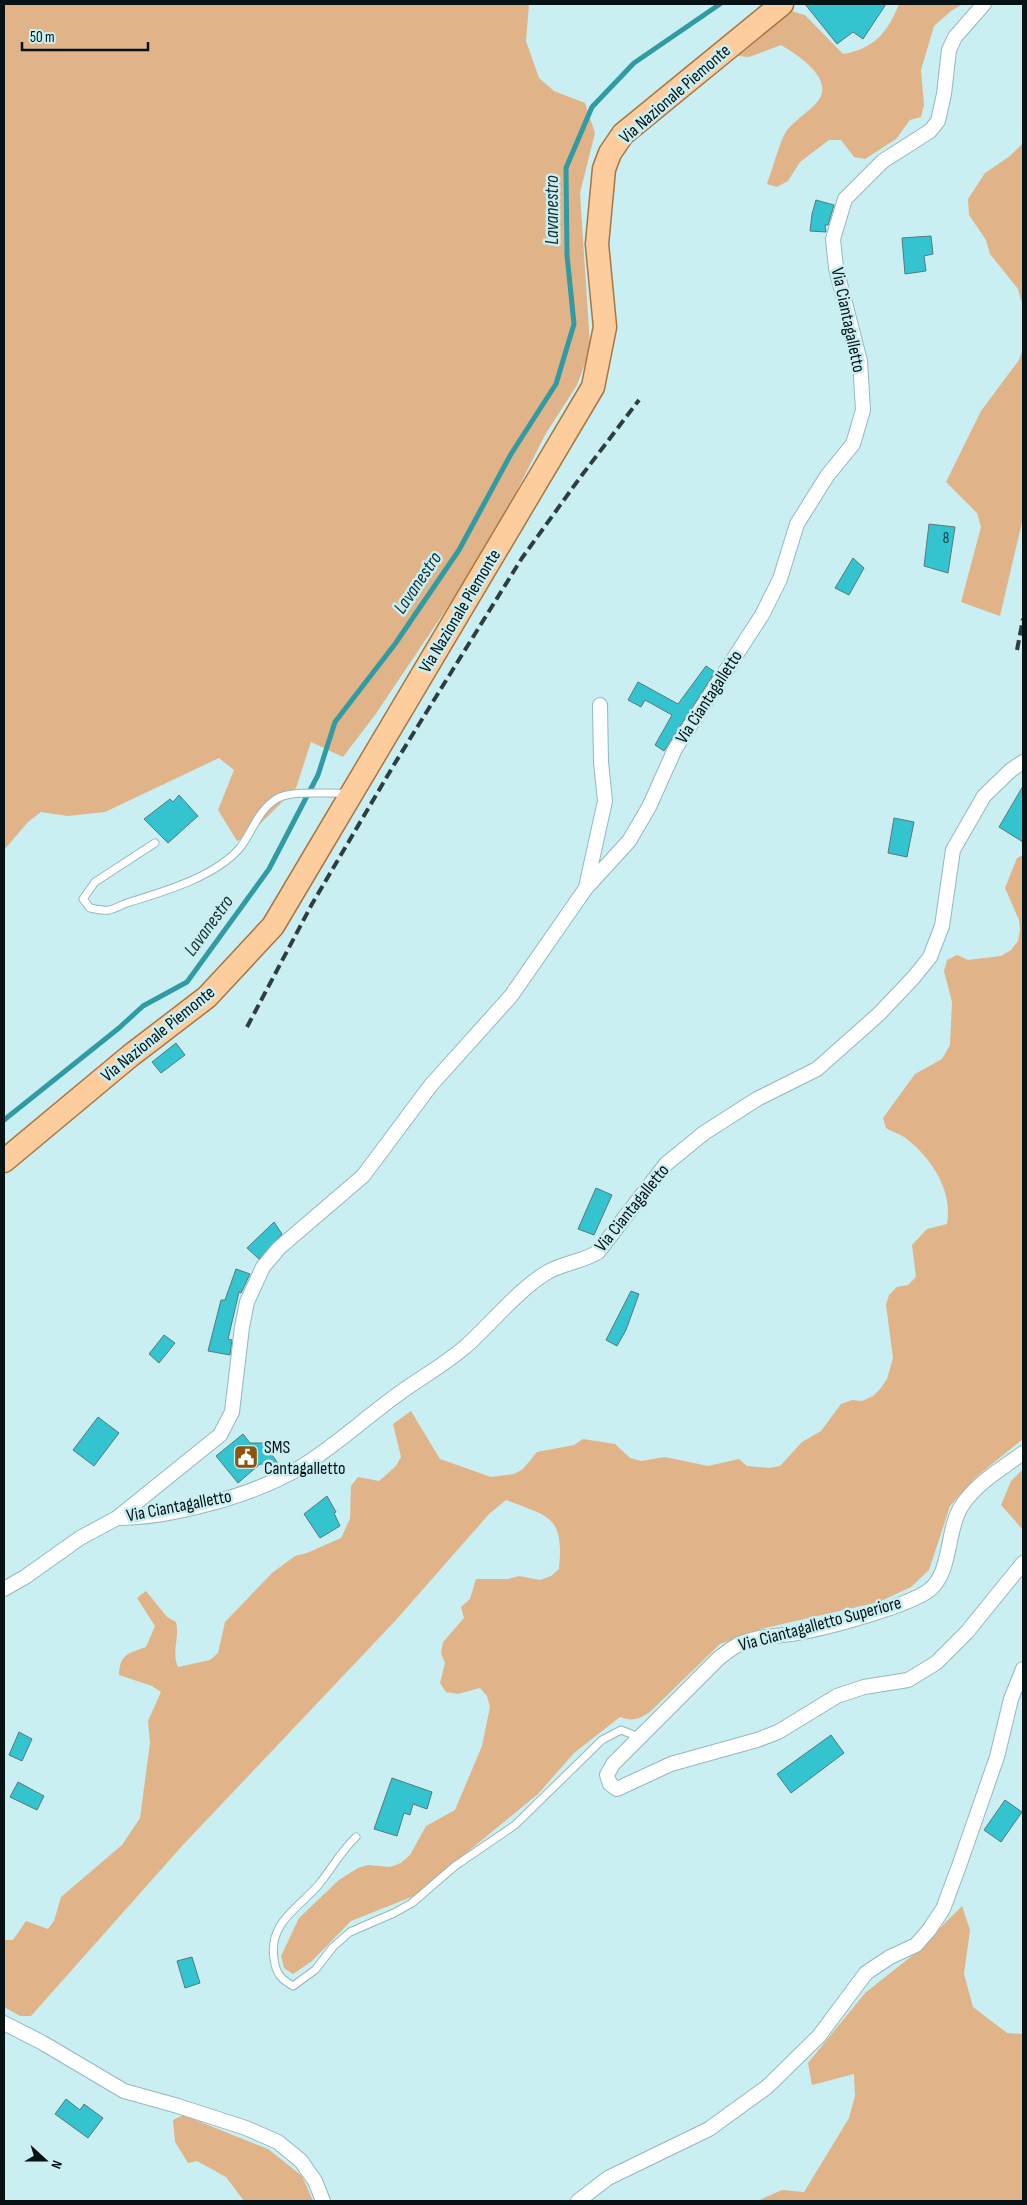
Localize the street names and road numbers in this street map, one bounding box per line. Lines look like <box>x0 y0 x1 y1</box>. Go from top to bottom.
street label: Via Nazionale Piemonte <box>615 40 735 148</box>
street label: Via Ciantagalletto <box>827 266 869 374</box>
street label: Via Nazionale Piemonte <box>415 545 505 677</box>
street label: Via Ciantagalletto <box>671 647 747 747</box>
street label: Via Nazionale Piemonte <box>97 982 219 1086</box>
street label: Via Ciantagalletto <box>590 1160 674 1256</box>
street label: Via Ciantagalletto <box>125 1486 233 1526</box>
street label: Via Ciantagalletto Superiore <box>736 1592 904 1656</box>

